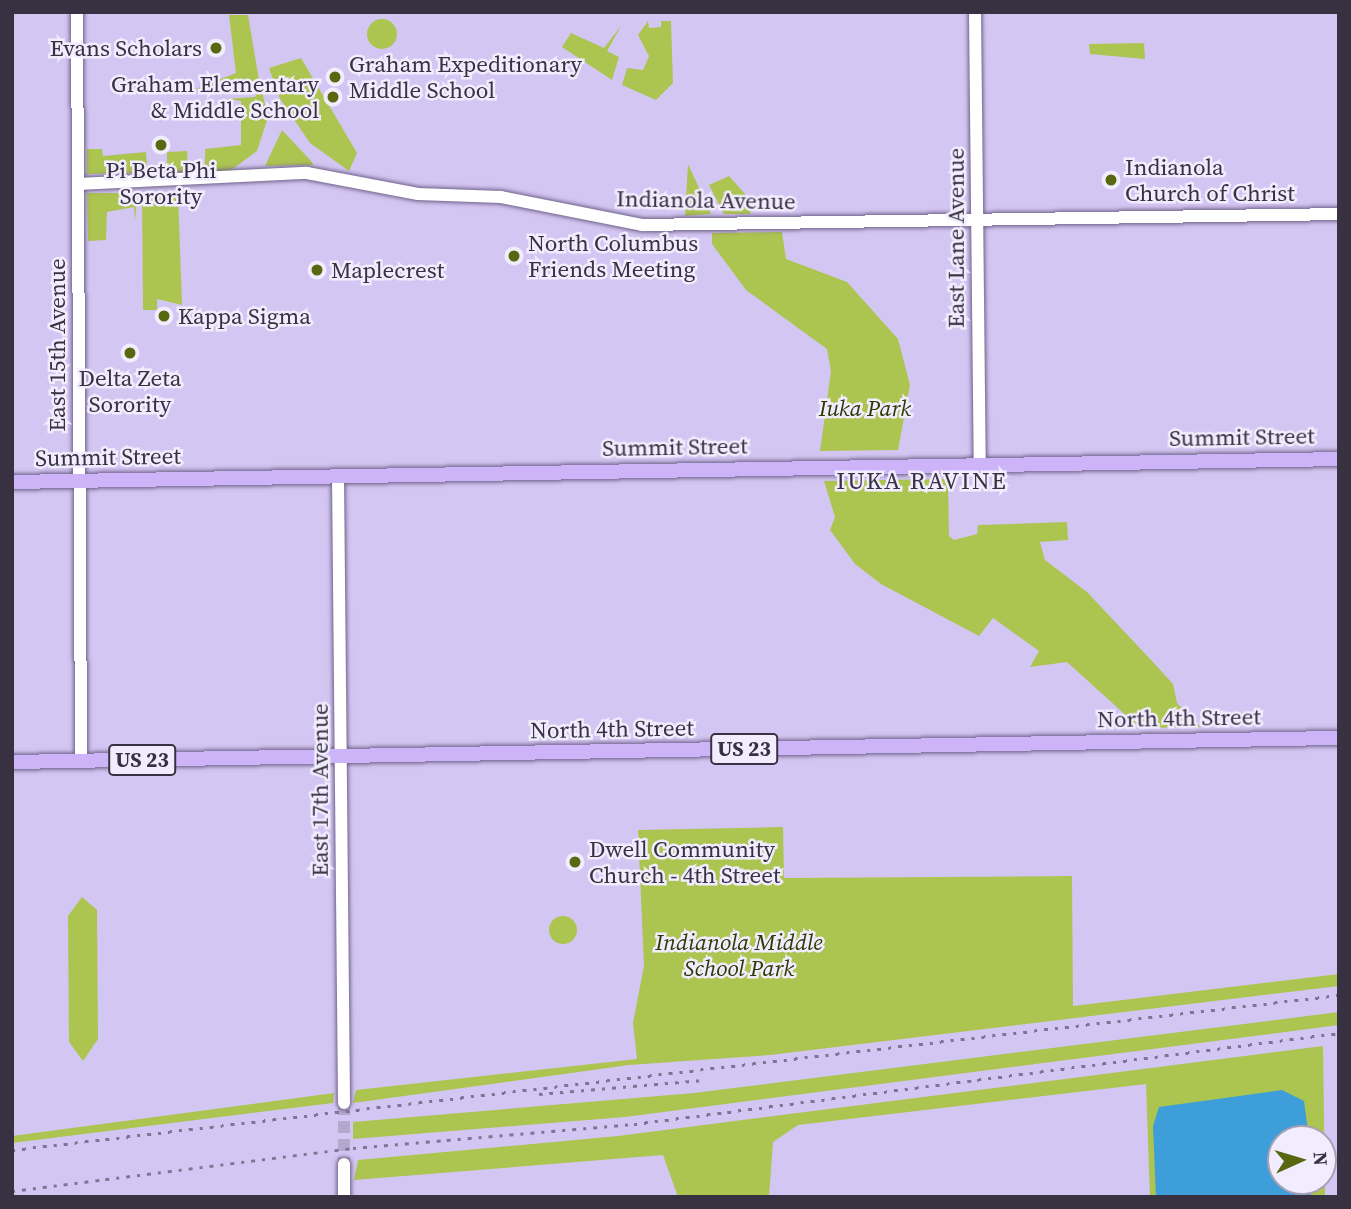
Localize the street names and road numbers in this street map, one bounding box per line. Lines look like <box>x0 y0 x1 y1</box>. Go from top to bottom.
street label: East Lane Avenue <box>942 148 970 328</box>
street label: Indianola Avenue <box>616 185 796 215</box>
street label: East 15th Avenue <box>43 258 71 432</box>
street label: Summit Street <box>1169 422 1315 452</box>
street label: Summit Street <box>602 432 748 462</box>
street label: Summit Street <box>35 442 181 472</box>
street label: East 17th Avenue <box>306 703 334 877</box>
street label: North 4th Street <box>1097 703 1261 733</box>
street label: North 4th Street <box>530 714 694 744</box>
road number: US 23 <box>709 732 779 766</box>
road number: US 23 <box>107 742 177 778</box>

